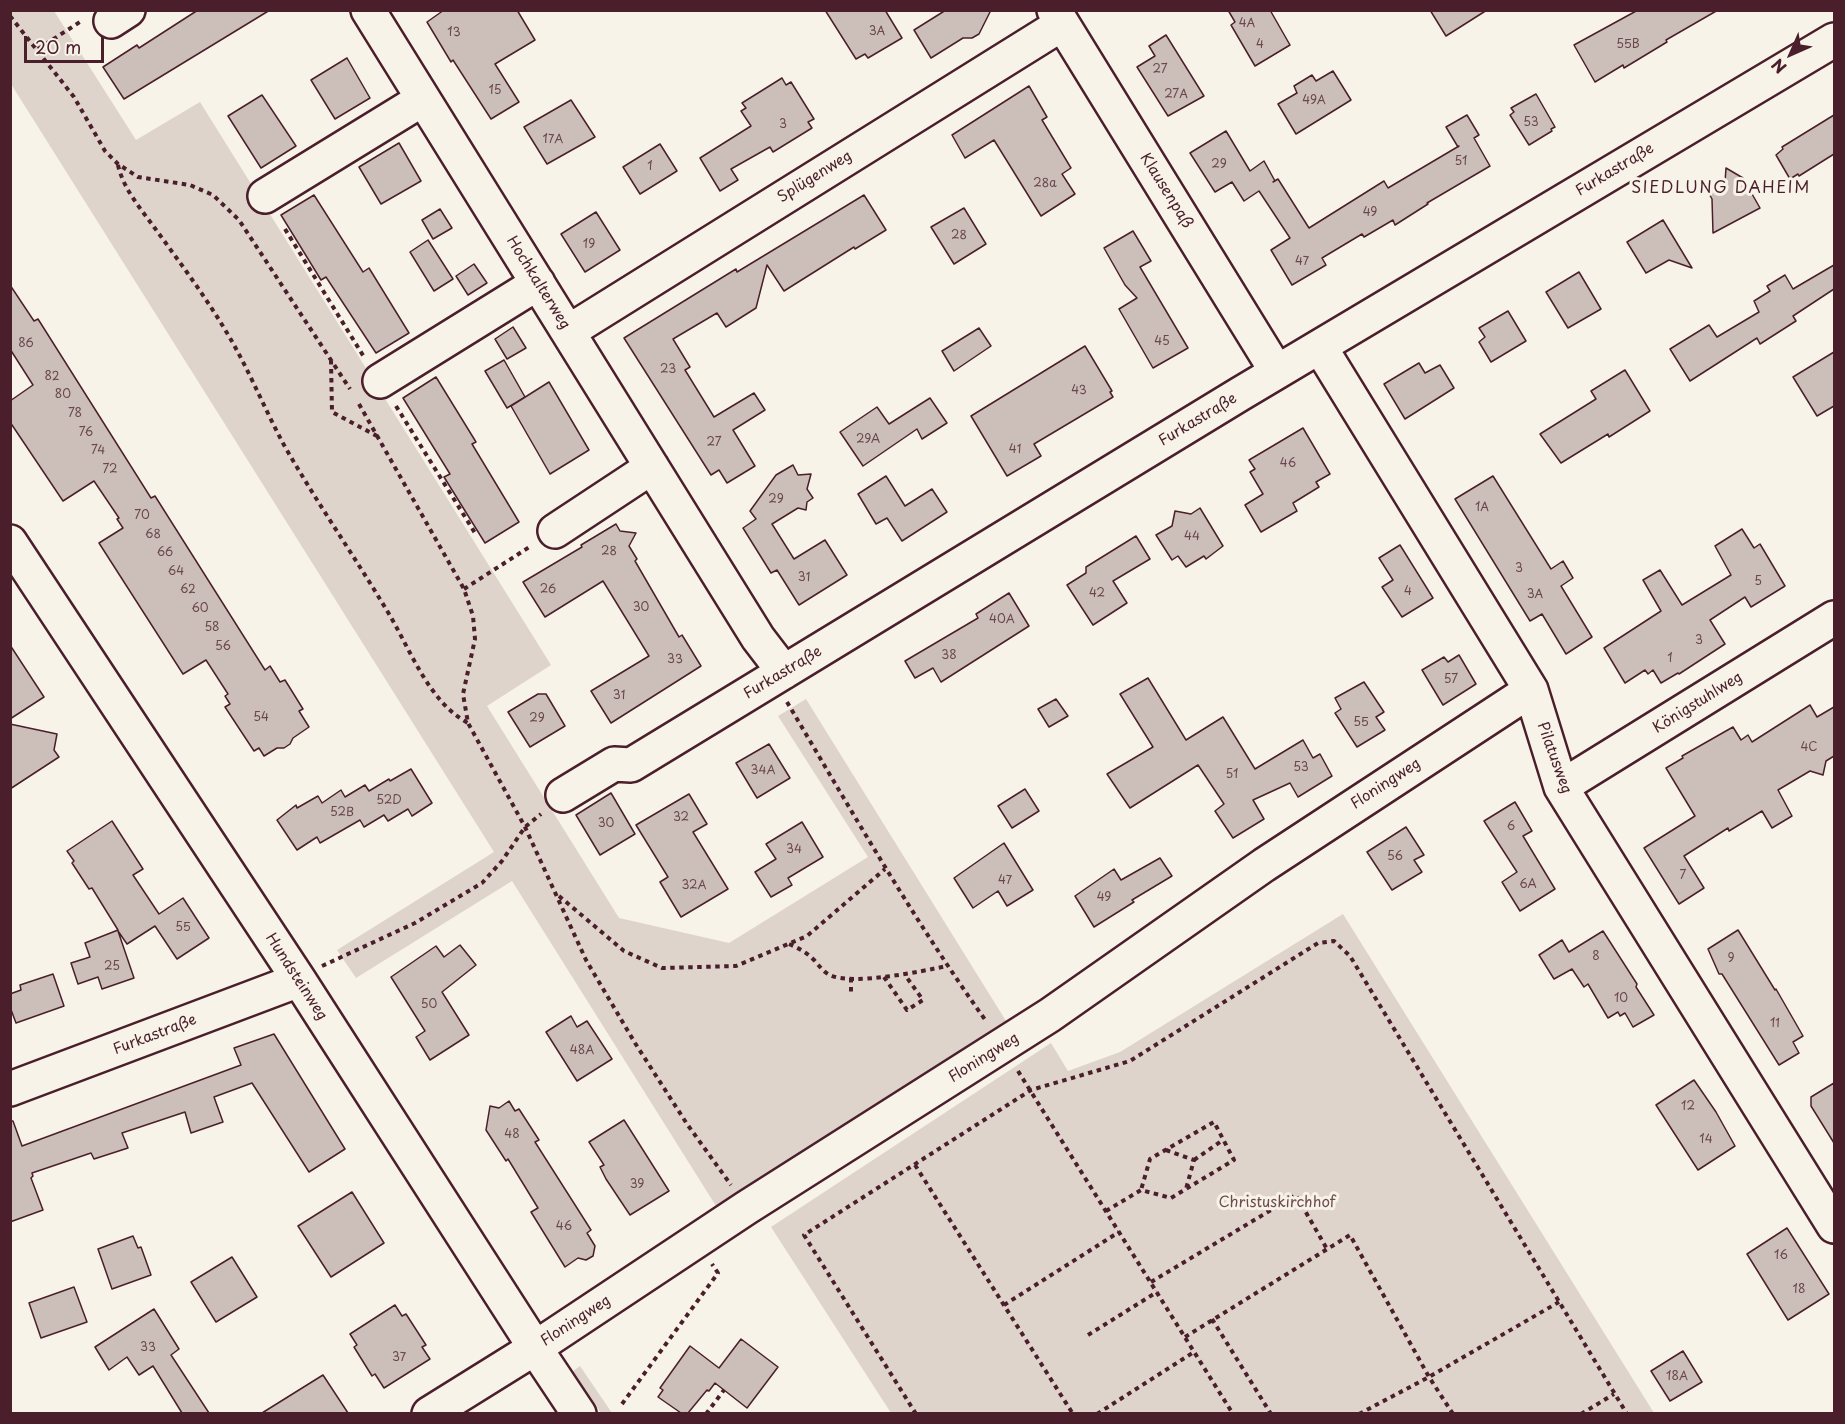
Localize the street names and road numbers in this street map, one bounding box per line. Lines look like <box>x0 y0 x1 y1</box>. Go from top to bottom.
street label: Furkastraße <box>1573 140 1657 200</box>
street label: Splügenweg <box>775 147 855 207</box>
street label: Klausenpaß <box>1136 150 1196 232</box>
street label: Hochkalterweg <box>502 233 574 333</box>
street label: Furkastraße <box>1156 390 1240 450</box>
street label: Furkastraße <box>741 643 825 703</box>
street label: Königstuhlweg <box>1650 668 1746 738</box>
street label: Pilatusweg <box>1533 720 1575 796</box>
street label: Floningweg <box>1348 755 1424 813</box>
street label: Hundsteinweg <box>261 930 331 1024</box>
street label: Furkastraße <box>111 1011 199 1059</box>
street label: Floningweg <box>945 1029 1023 1087</box>
street label: Floningweg <box>538 1292 614 1350</box>

